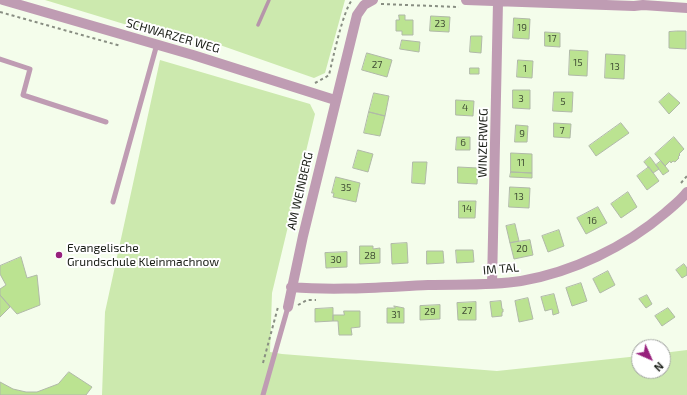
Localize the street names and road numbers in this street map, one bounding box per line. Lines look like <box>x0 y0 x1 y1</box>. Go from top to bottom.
street label: SCHWARZER WEG <box>125 16 221 56</box>
street label: WINZERWEG <box>475 108 491 178</box>
street label: AM WEINBERG <box>284 151 316 231</box>
street label: IM TAL <box>482 260 520 278</box>

